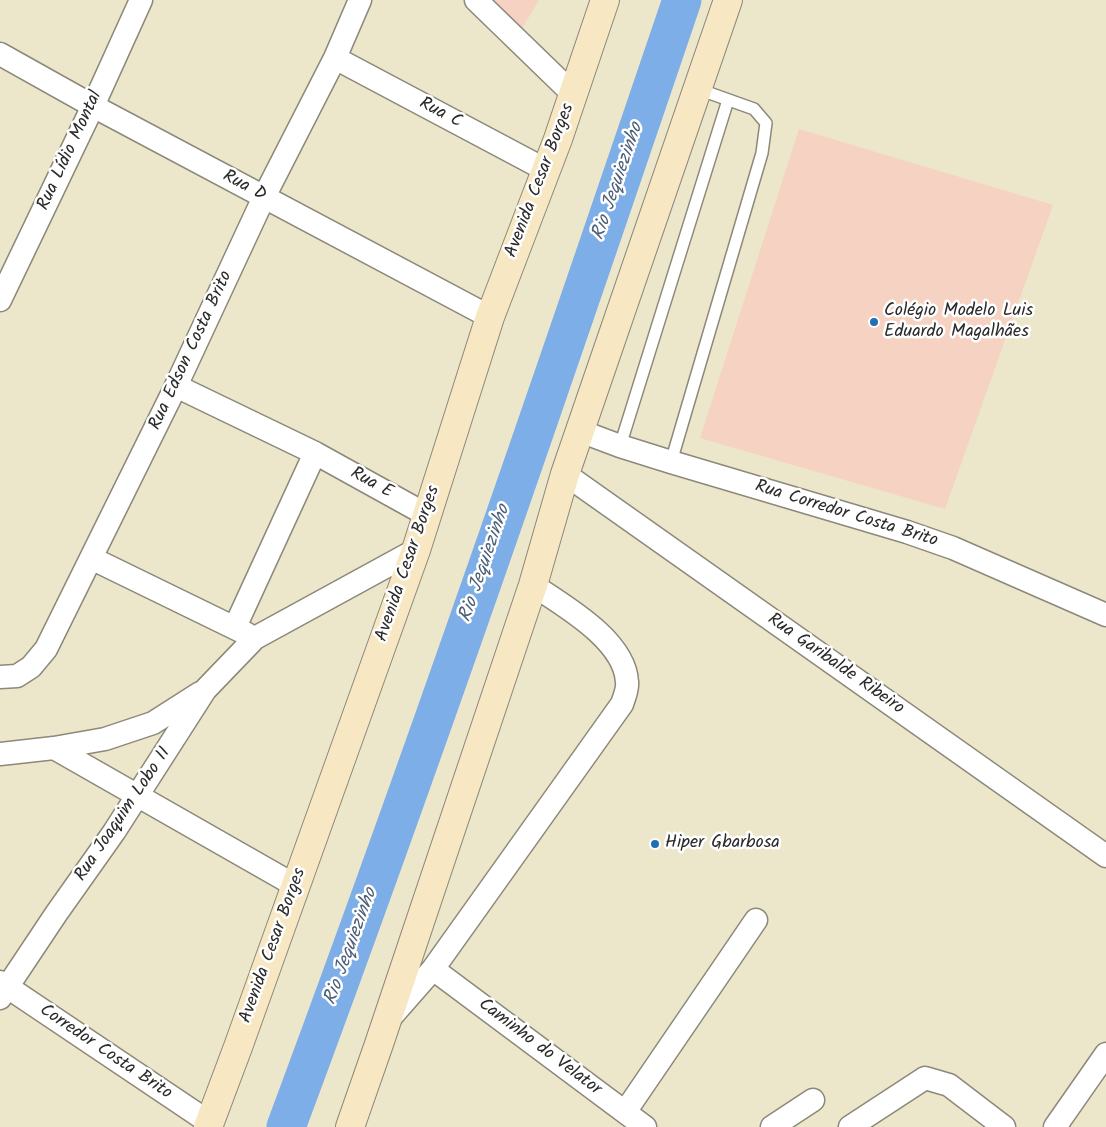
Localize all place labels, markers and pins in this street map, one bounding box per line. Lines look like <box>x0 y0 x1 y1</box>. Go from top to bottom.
place label: Colégio Modelo Luis Eduardo Magalhães <box>884 301 1033 344</box>
marker: Colégio Modelo Luis Eduardo Magalhães <box>868 316 880 328</box>
place label: Hiper Gbarbosa <box>665 833 780 855</box>
marker: Hiper Gbarbosa <box>649 838 661 850</box>

